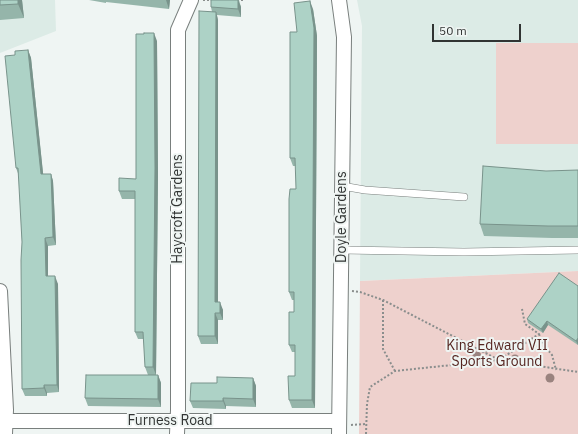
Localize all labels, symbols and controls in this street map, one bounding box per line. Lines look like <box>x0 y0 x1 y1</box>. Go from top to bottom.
scale bar <box>434 16 523 42</box>
text: 50 m <box>439 23 467 38</box>
street label: Haycroft Gardens <box>170 154 186 264</box>
street label: Doyle Gardens <box>334 171 350 263</box>
park label: King Edward VII Sports Ground <box>446 338 548 370</box>
street label: Furness Road <box>127 413 213 429</box>

